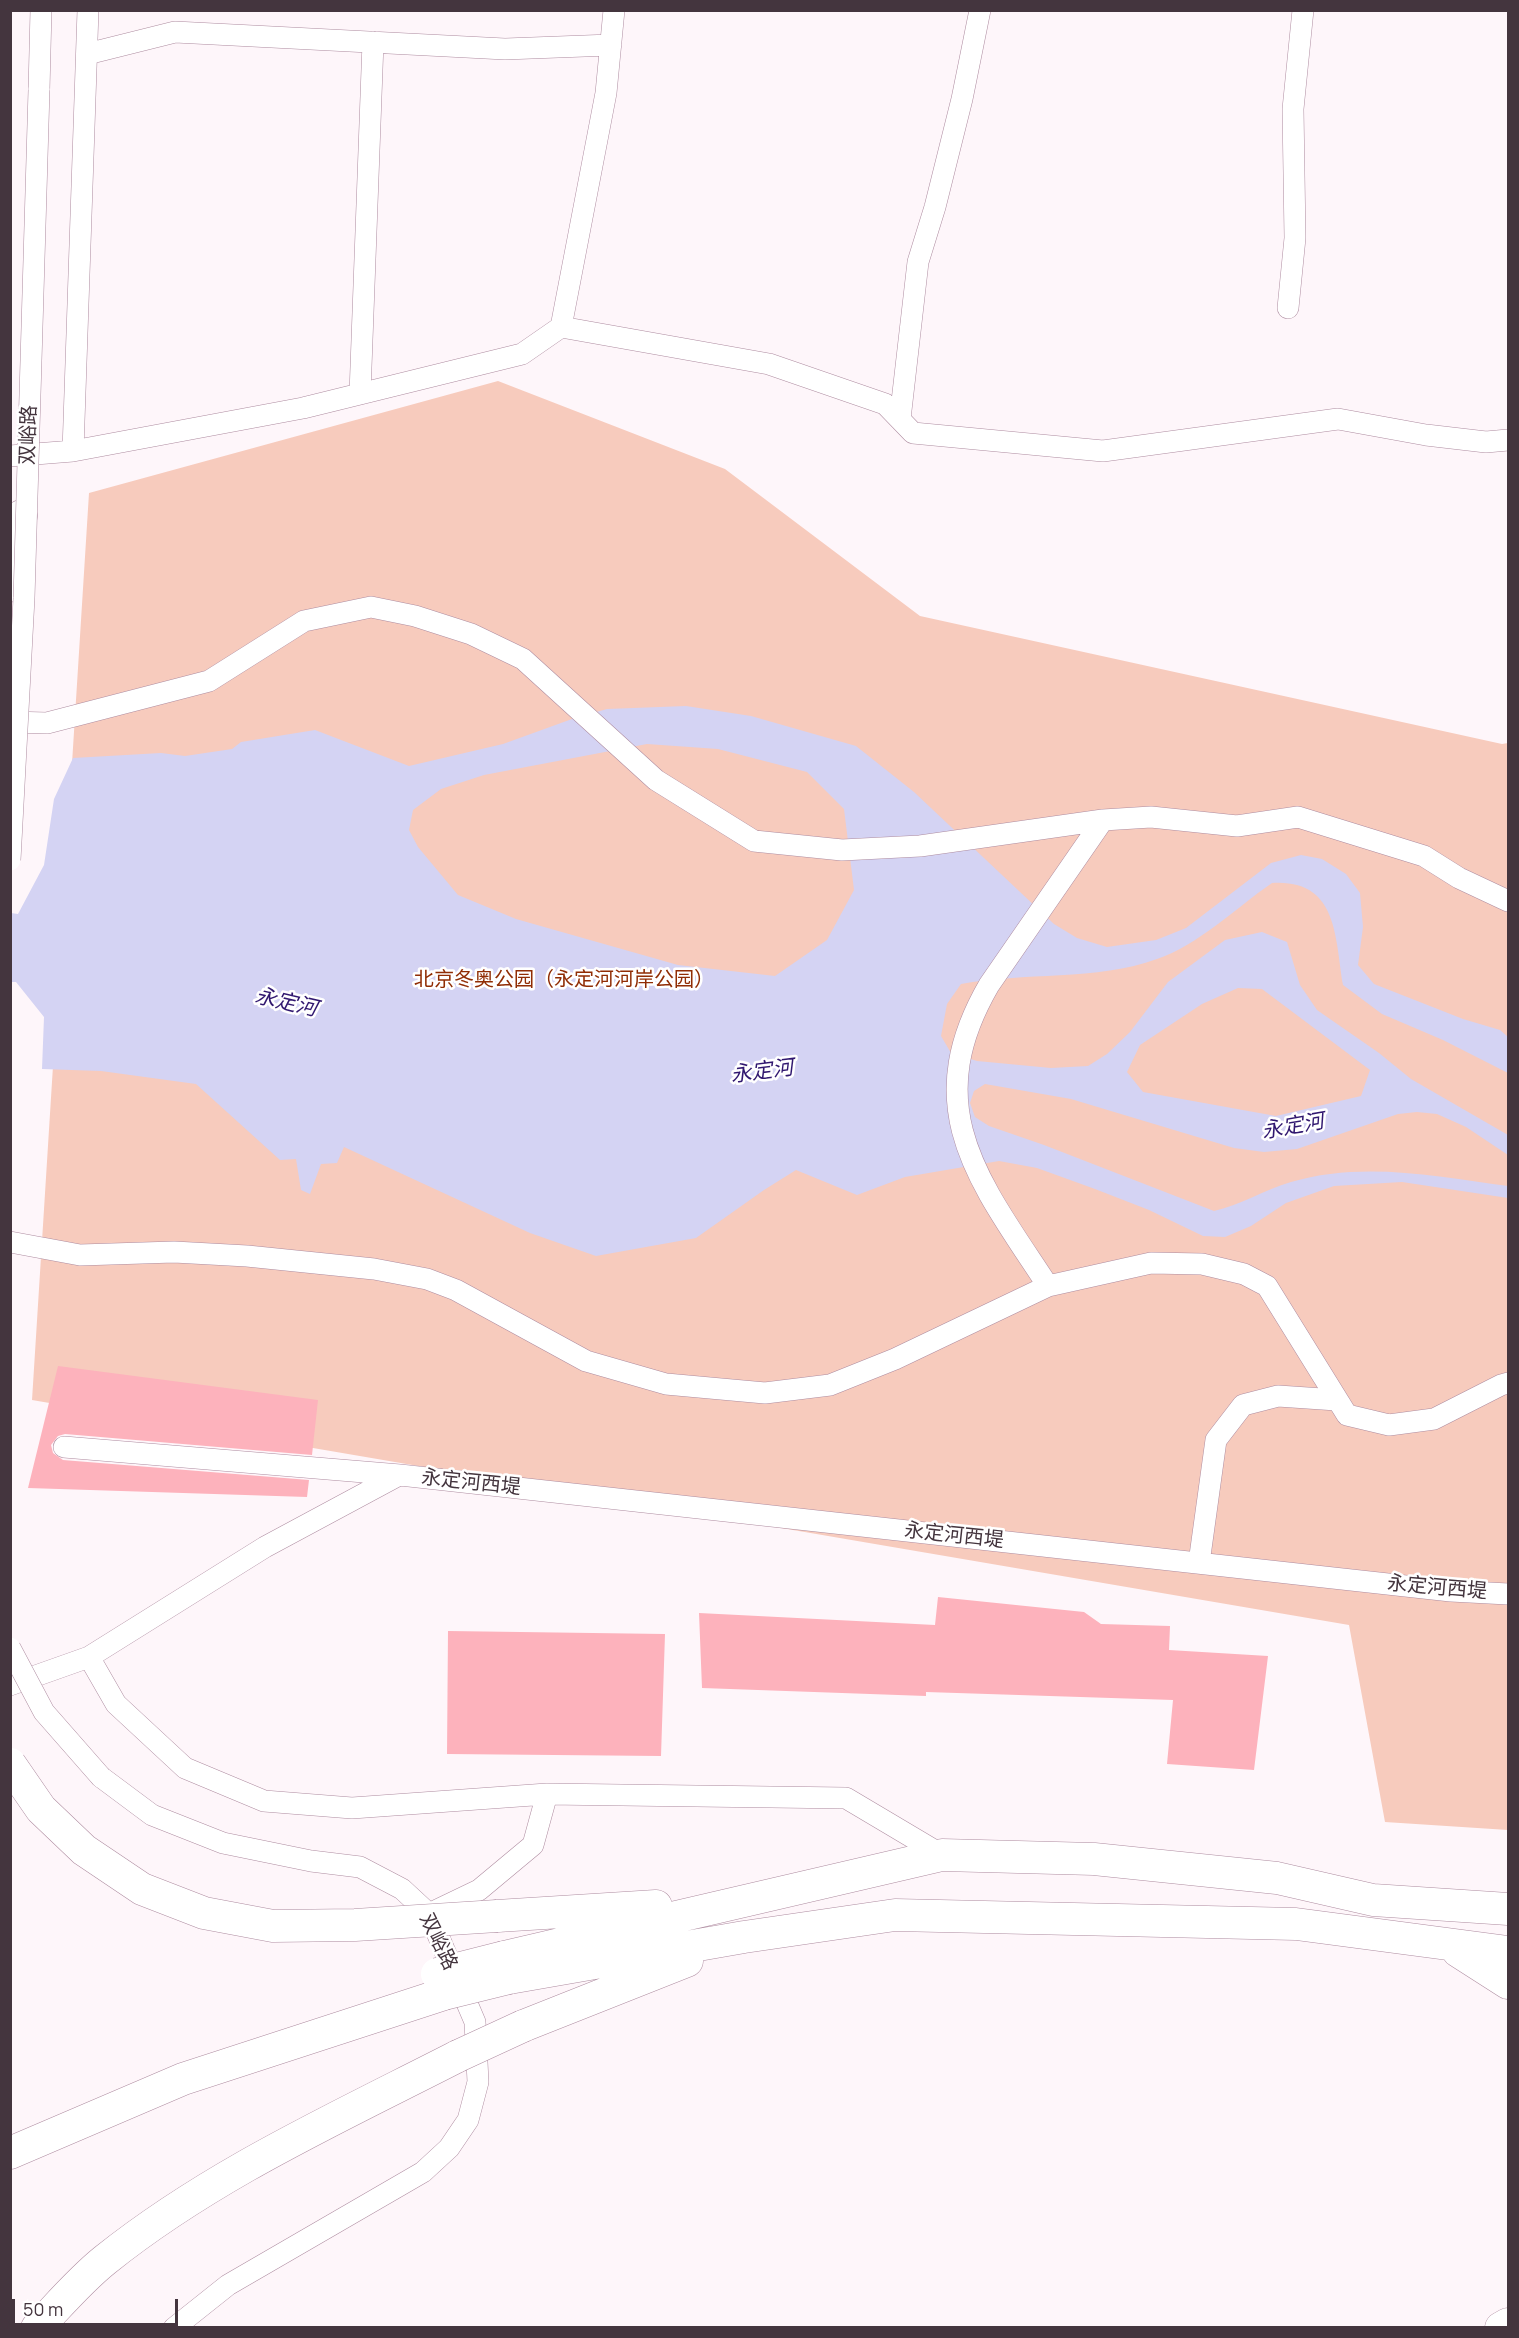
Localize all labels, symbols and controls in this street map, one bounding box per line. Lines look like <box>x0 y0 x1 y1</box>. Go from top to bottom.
street label: 双峪路 <box>16 405 42 465</box>
park label: 北京冬奥公园（永定河河岸公园） <box>414 968 714 992</box>
water label: 永定河 <box>252 984 320 1022</box>
water label: 永定河 <box>729 1056 795 1088</box>
water label: 永定河 <box>1260 1109 1326 1145</box>
street label: 永定河西堤 <box>420 1466 522 1500</box>
street label: 永定河西堤 <box>903 1519 1005 1553</box>
street label: 永定河西堤 <box>1386 1572 1488 1604</box>
street label: 双峪路 <box>414 1910 462 1974</box>
scale bar <box>15 2287 182 2325</box>
text: 50 m <box>23 2297 63 2321</box>

